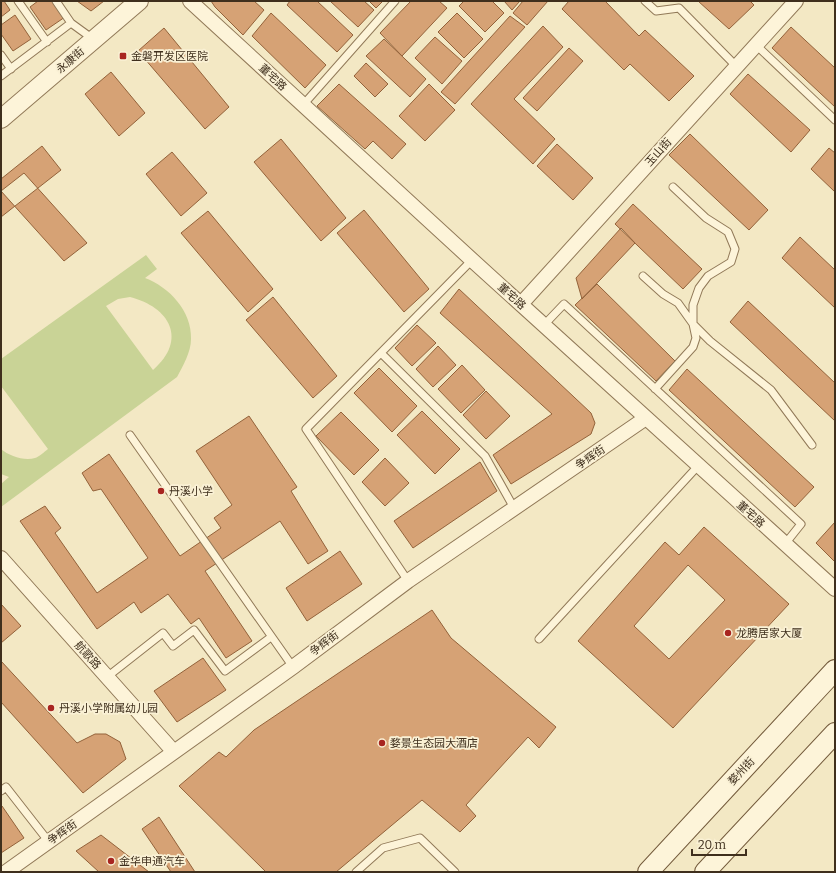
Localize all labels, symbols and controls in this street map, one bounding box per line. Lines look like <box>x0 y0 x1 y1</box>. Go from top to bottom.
street label: 永康街 <box>54 45 87 76</box>
place label: 金磐开发区医院 <box>131 50 208 63</box>
marker: 金磐开发区医院 <box>118 51 128 61</box>
street label: 董宅路 <box>256 61 289 93</box>
street label: 玉山街 <box>643 136 674 169</box>
street label: 董宅路 <box>495 281 528 312</box>
street label: 争辉街 <box>573 443 608 472</box>
place label: 丹溪小学 <box>169 485 213 498</box>
marker: 丹溪小学 <box>156 486 166 496</box>
street label: 董宅路 <box>734 499 767 530</box>
place label: 龙腾居家大厦 <box>736 627 802 640</box>
street label: 争辉街 <box>307 628 341 659</box>
marker: 龙腾居家大厦 <box>723 628 733 638</box>
street label: 航歌路 <box>72 639 103 672</box>
place label: 丹溪小学附属幼儿园 <box>59 702 158 715</box>
marker: 丹溪小学附属幼儿园 <box>46 703 56 713</box>
place label: 婺景生态园大酒店 <box>390 737 478 750</box>
marker: 婺景生态园大酒店 <box>377 738 387 748</box>
street label: 婺州街 <box>725 755 757 788</box>
street label: 争辉街 <box>45 818 80 847</box>
scale bar <box>692 831 746 857</box>
text: 20 m <box>698 838 727 852</box>
place label: 金华申通汽车 <box>119 855 185 868</box>
marker: 金华申通汽车 <box>106 856 116 866</box>

